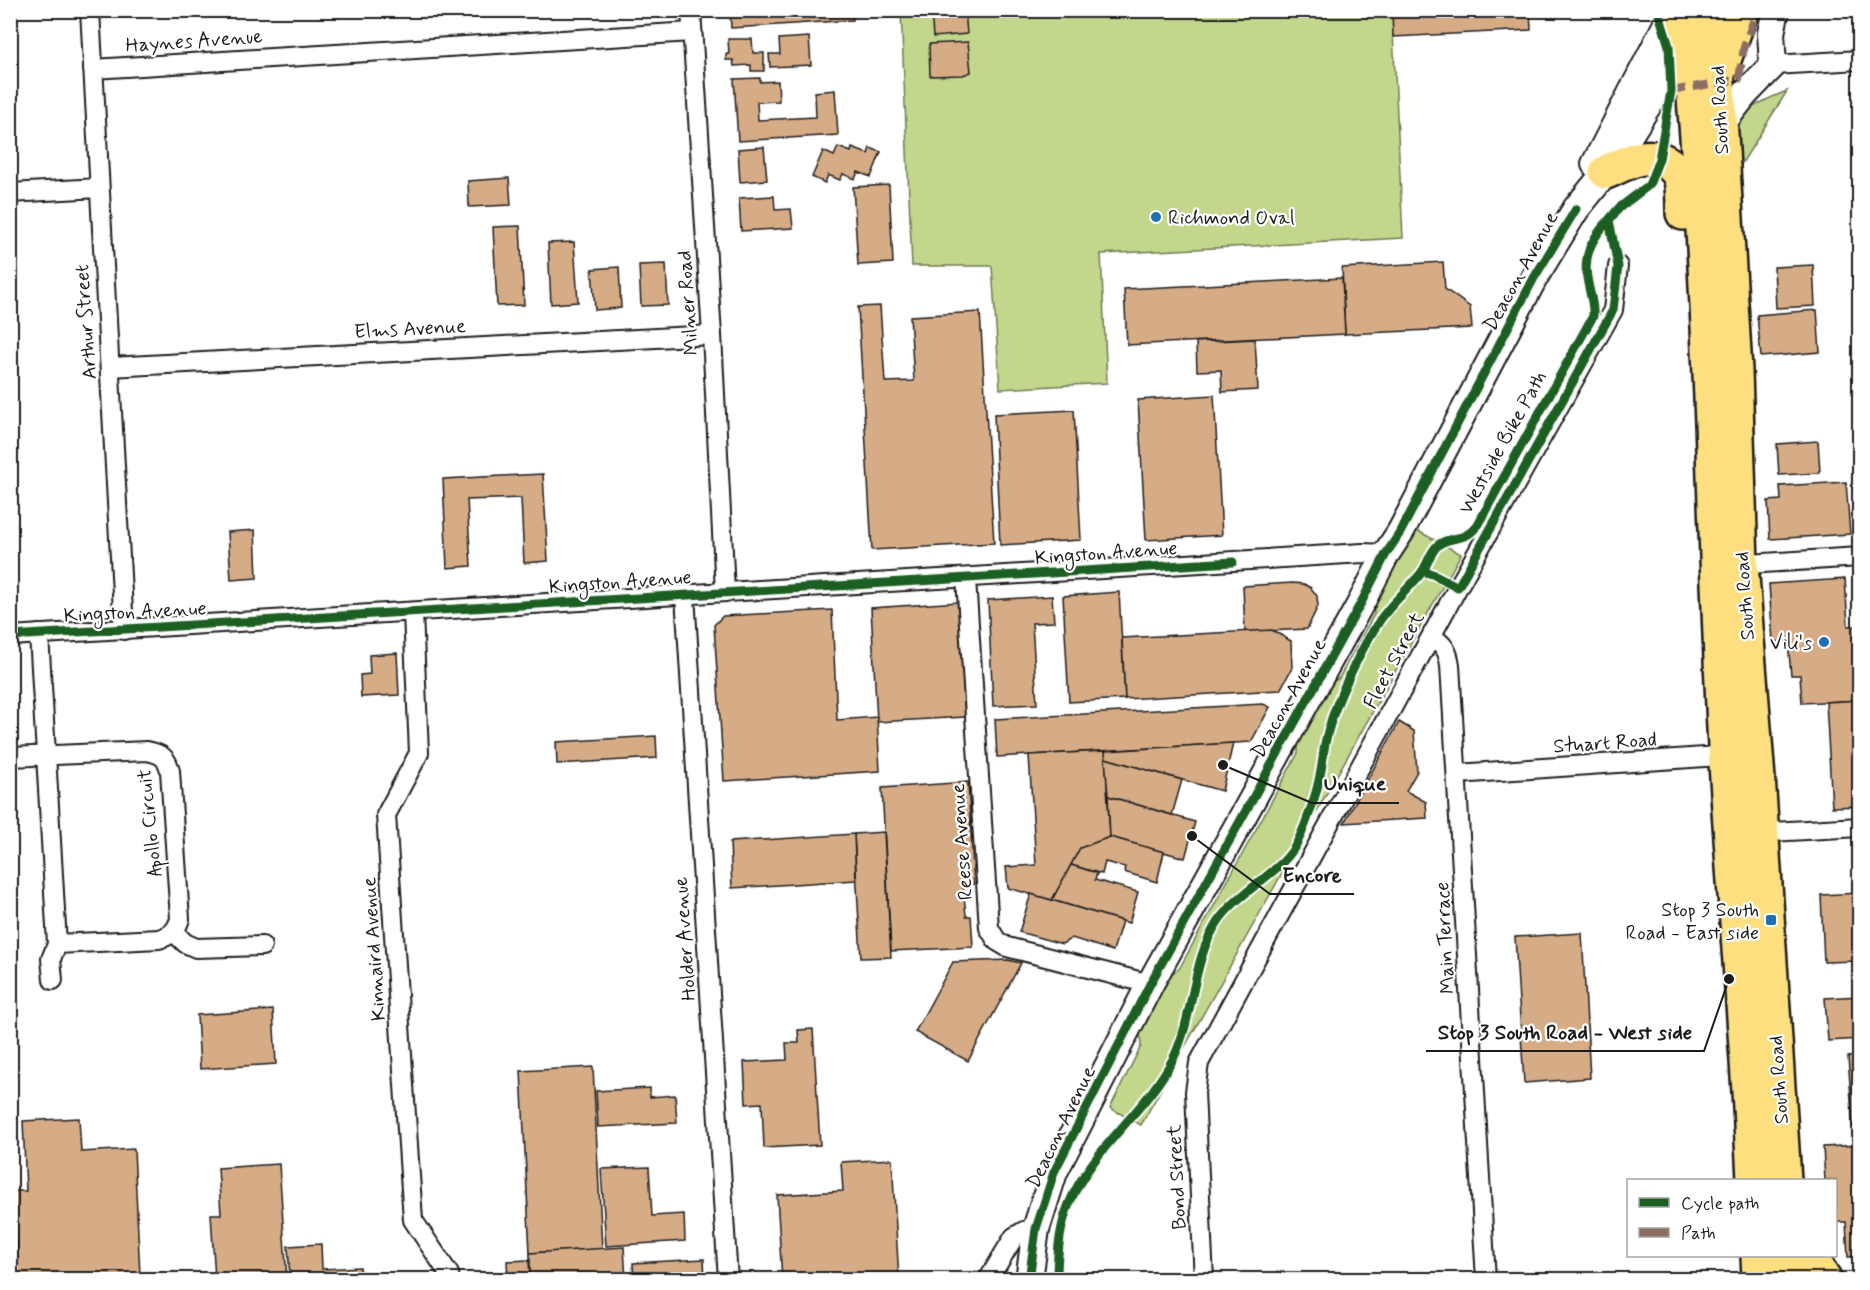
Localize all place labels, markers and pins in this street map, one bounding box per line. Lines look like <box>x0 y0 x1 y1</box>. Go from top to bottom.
place label: Richmond Oval <box>1168 205 1295 232</box>
marker: Richmond Oval <box>1149 210 1163 224</box>
place label: Vili's <box>1770 630 1812 657</box>
marker: Vili's <box>1817 635 1831 649</box>
callout: Unique <box>1312 764 1399 803</box>
callout: Encore <box>1270 855 1354 894</box>
place label: Stop 3 South Road - East side <box>1626 897 1759 947</box>
marker: Stop 3 South Road - East side <box>1764 913 1778 927</box>
callout: Stop 3 South Road - West side <box>1426 1012 1704 1051</box>

